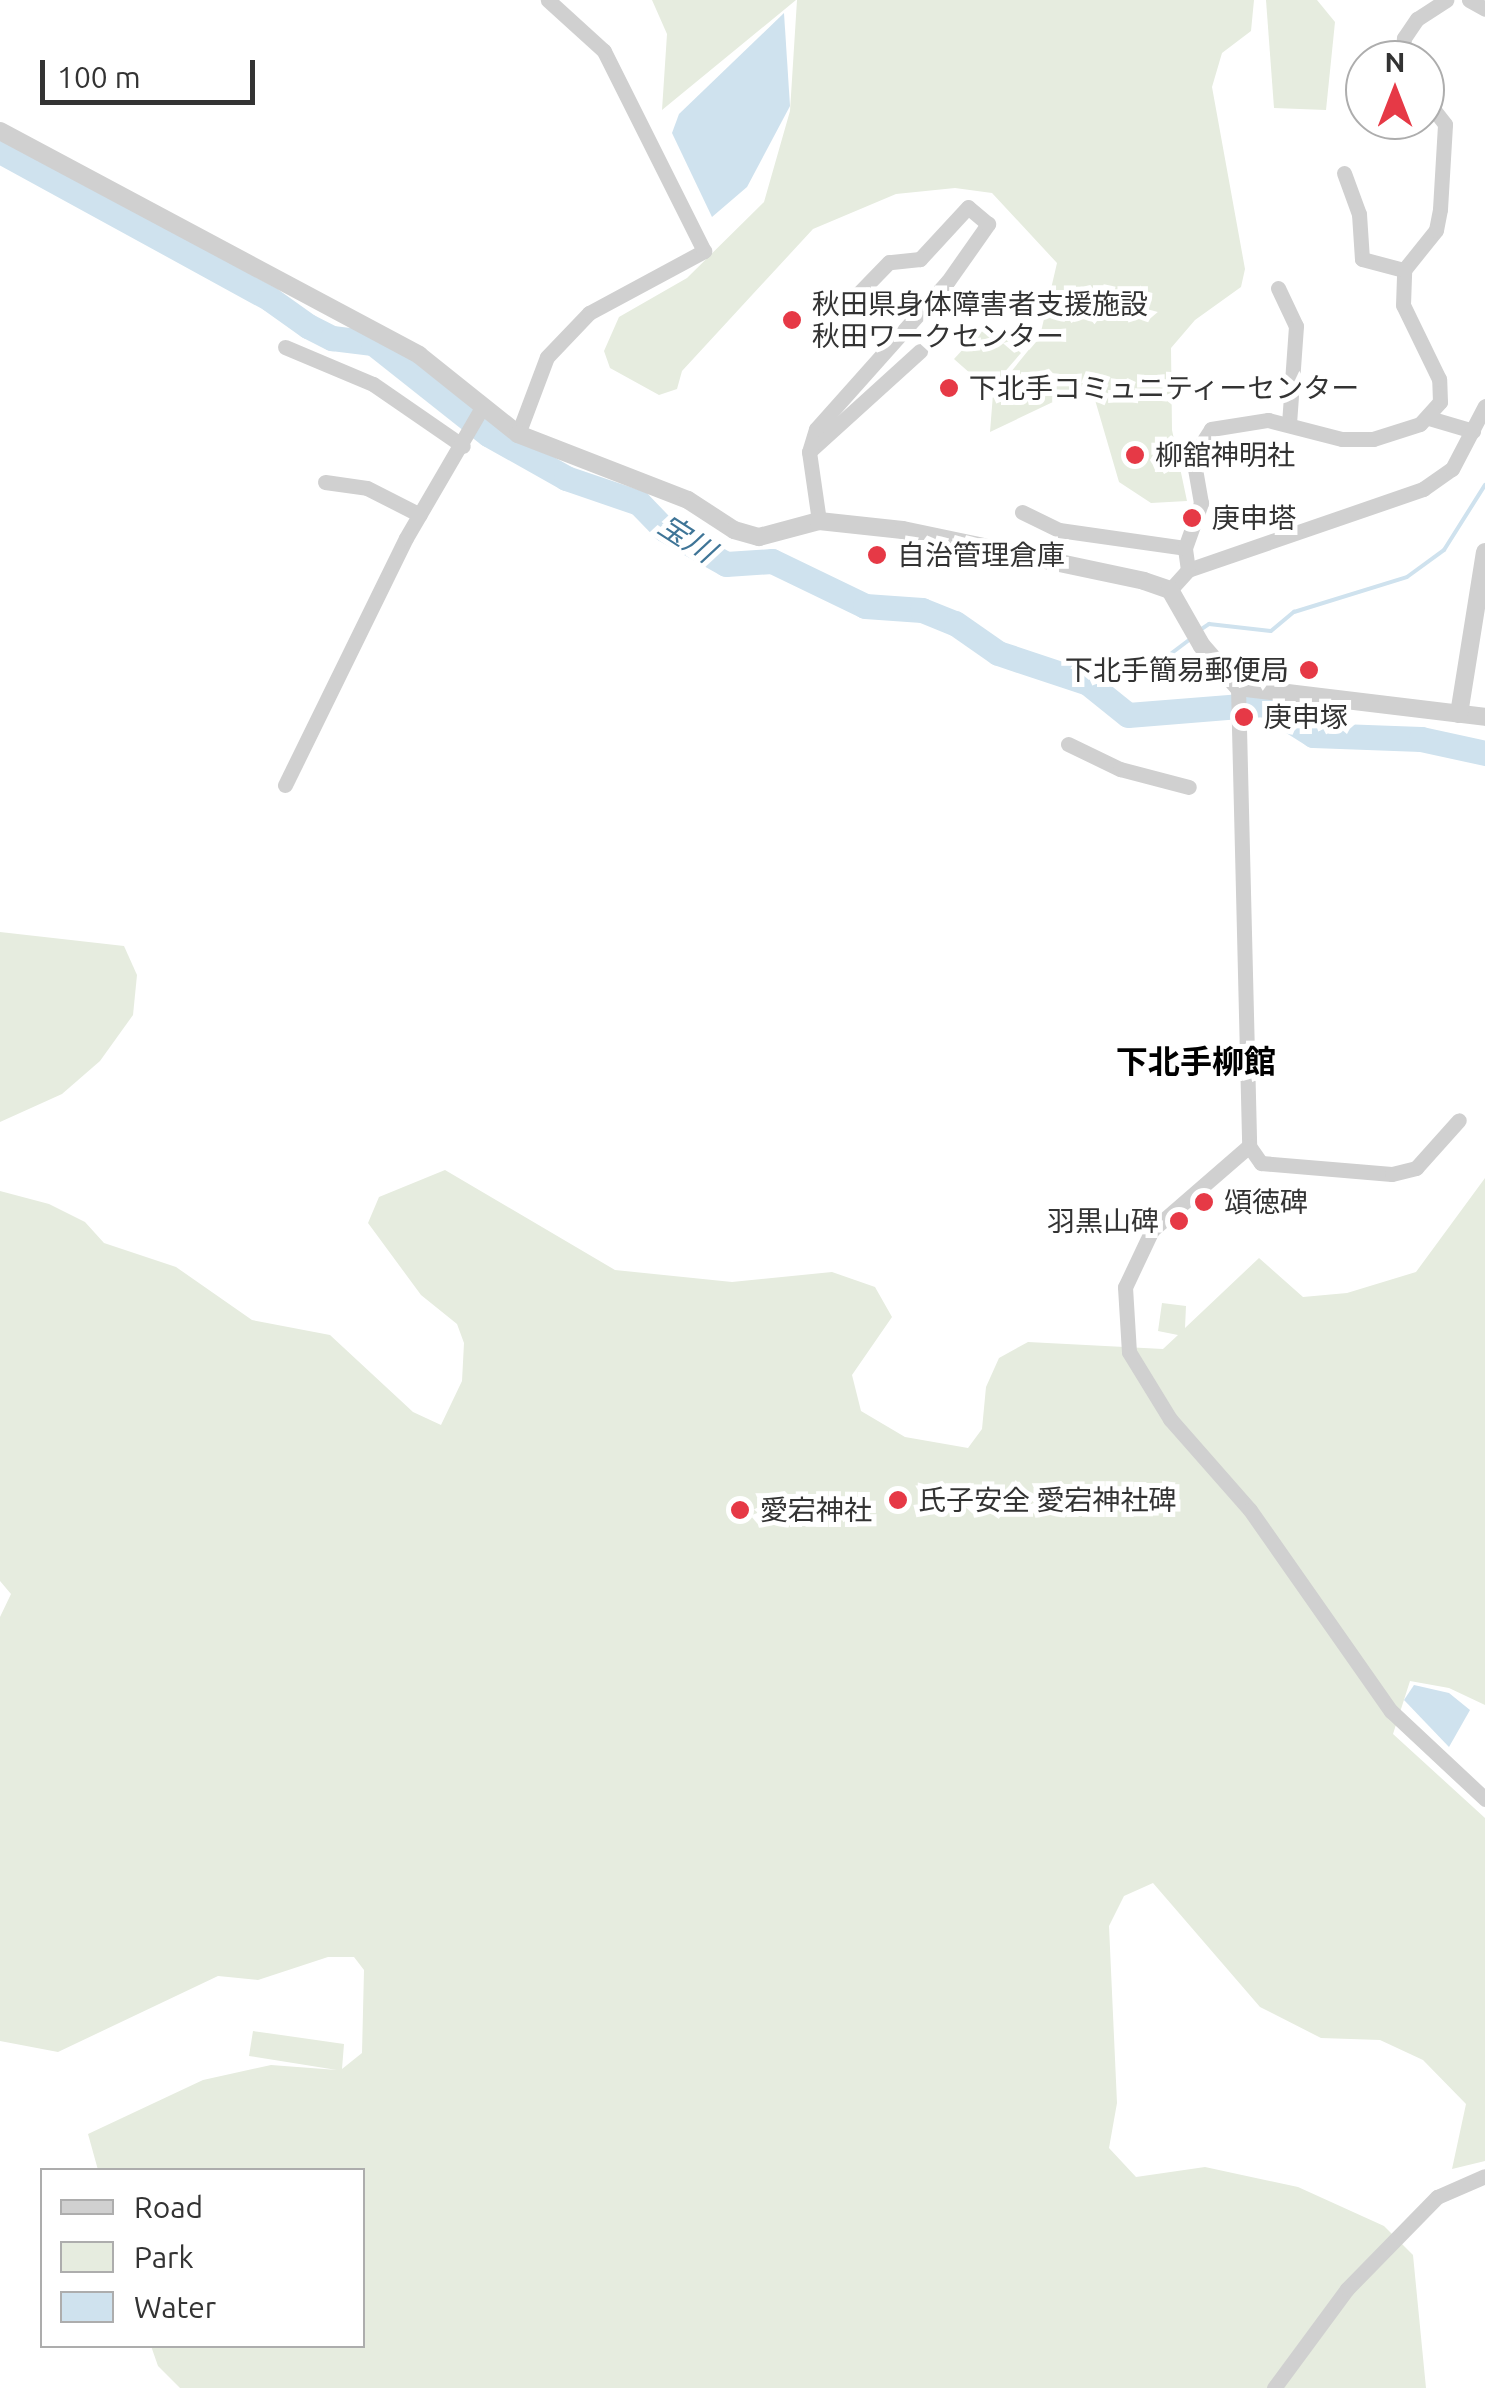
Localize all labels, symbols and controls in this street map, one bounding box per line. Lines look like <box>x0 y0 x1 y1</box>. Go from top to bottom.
scale bar <box>45 40 260 102</box>
north arrow <box>1345 40 1445 140</box>
text: N <box>1385 46 1405 77</box>
text: 100 m <box>57 60 141 94</box>
place label: 秋田県身体障害者支援施設 秋田ワークセンター <box>812 287 1148 353</box>
marker: 秋田県身体障害者支援施設 秋田ワークセンター <box>781 309 803 331</box>
place label: 下北手コミュニティーセンター <box>969 371 1361 405</box>
marker: 下北手コミュニティーセンター <box>938 377 960 399</box>
place label: 柳舘神明社 <box>1155 438 1295 472</box>
marker: 柳舘神明社 <box>1124 444 1146 466</box>
place label: 庚申塔 <box>1212 501 1296 535</box>
water label: 宝川 <box>652 507 722 569</box>
marker: 庚申塔 <box>1181 507 1203 529</box>
place label: 自治管理倉庫 <box>897 538 1065 572</box>
marker: 自治管理倉庫 <box>866 544 888 566</box>
place label: 下北手簡易郵便局 <box>1065 653 1289 687</box>
marker: 下北手簡易郵便局 <box>1298 659 1320 681</box>
place label: 庚申塚 <box>1264 700 1348 734</box>
marker: 庚申塚 <box>1233 706 1255 728</box>
district label: 下北手柳館 <box>1116 1042 1276 1080</box>
place label: 頌徳碑 <box>1224 1185 1308 1219</box>
marker: 頌徳碑 <box>1193 1191 1215 1213</box>
place label: 羽黒山碑 <box>1047 1204 1159 1238</box>
marker: 羽黒山碑 <box>1168 1210 1190 1232</box>
place label: 氏子安全 愛宕神社碑 <box>918 1483 1176 1517</box>
marker: 氏子安全 愛宕神社碑 <box>887 1489 909 1511</box>
place label: 愛宕神社 <box>760 1493 872 1527</box>
marker: 愛宕神社 <box>729 1499 751 1521</box>
legend <box>40 2168 365 2348</box>
text: Road <box>134 2190 203 2224</box>
text: Park <box>134 2240 194 2274</box>
text: Water <box>134 2290 216 2324</box>

